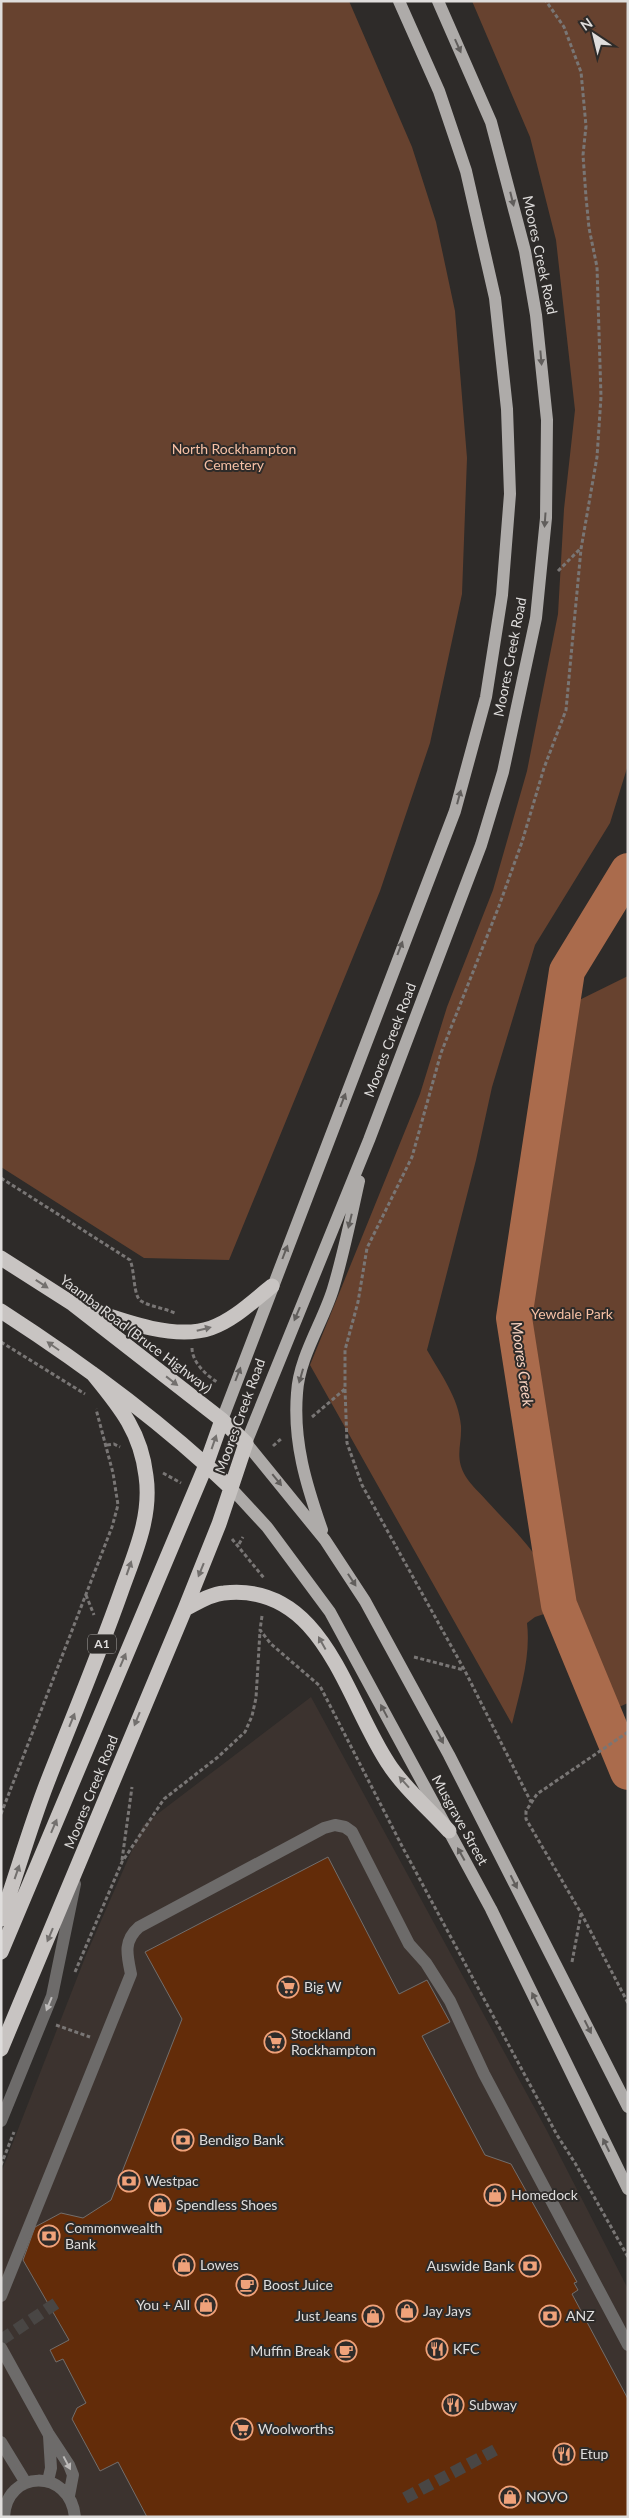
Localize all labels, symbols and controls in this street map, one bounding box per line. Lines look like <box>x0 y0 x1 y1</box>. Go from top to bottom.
north arrow <box>569 10 619 60</box>
text: N <box>577 14 596 34</box>
one-way arrow <box>454 39 462 53</box>
one-way arrow <box>508 191 516 206</box>
street label: Moores Creek Road <box>520 194 561 316</box>
one-way arrow <box>537 350 545 366</box>
park label: North Rockhampton Cemetery <box>172 440 296 473</box>
one-way arrow <box>541 513 549 529</box>
street label: Moores Creek Road <box>490 596 529 718</box>
one-way arrow <box>455 789 463 804</box>
one-way arrow <box>397 941 405 955</box>
street label: Moores Creek Road <box>360 980 419 1099</box>
one-way arrow <box>339 1092 347 1107</box>
one-way arrow <box>345 1214 353 1229</box>
one-way arrow <box>281 1244 289 1259</box>
street label: Yaamba Road (Bruce Highway) <box>57 1271 216 1397</box>
one-way arrow <box>36 1279 49 1289</box>
park label: Yewdale Park <box>531 1305 614 1322</box>
one-way arrow <box>293 1307 301 1322</box>
water label: Moores Creek <box>508 1320 538 1408</box>
one-way arrow <box>197 1325 212 1333</box>
one-way arrow <box>46 1341 60 1351</box>
street label: Moores Creek Road <box>211 1356 268 1476</box>
one-way arrow <box>234 1366 242 1381</box>
one-way arrow <box>296 1369 304 1384</box>
one-way arrow <box>165 1376 178 1387</box>
one-way arrow <box>211 1435 218 1450</box>
one-way arrow <box>272 1473 283 1486</box>
one-way arrow <box>126 1560 133 1575</box>
one-way arrow <box>196 1563 204 1577</box>
one-way arrow <box>347 1574 357 1587</box>
road number: A1 <box>88 1635 116 1654</box>
one-way arrow <box>318 1635 326 1650</box>
one-way arrow <box>120 1653 128 1667</box>
one-way arrow <box>380 1704 388 1718</box>
one-way arrow <box>68 1712 76 1727</box>
one-way arrow <box>133 1712 141 1726</box>
one-way arrow <box>436 1730 444 1745</box>
street label: Moores Creek Road <box>60 1732 121 1851</box>
street label: Musgrave Street <box>429 1772 492 1868</box>
one-way arrow <box>398 1777 410 1789</box>
one-way arrow <box>50 1819 58 1833</box>
one-way arrow <box>457 1847 465 1861</box>
one-way arrow <box>14 1865 21 1880</box>
one-way arrow <box>510 1875 518 1889</box>
one-way arrow <box>46 1928 54 1942</box>
supermarket icon: Big W <box>276 1975 300 1999</box>
place label: Big W <box>304 1978 342 1995</box>
one-way arrow <box>531 1992 539 2006</box>
one-way arrow <box>44 1997 52 2012</box>
one-way arrow <box>584 2020 592 2034</box>
place label: Stockland Rockhampton <box>291 2025 376 2058</box>
supermarket icon: Stockland Rockhampton <box>263 2030 287 2054</box>
bank icon: Bendigo Bank <box>171 2128 195 2152</box>
place label: Bendigo Bank <box>199 2131 285 2148</box>
one-way arrow <box>602 2138 610 2152</box>
bank icon: Westpac <box>117 2169 141 2193</box>
place label: Westpac <box>145 2172 199 2189</box>
shop icon: Homedock <box>483 2183 507 2207</box>
place label: Homedock <box>511 2186 579 2203</box>
shop icon: Spendless Shoes <box>148 2193 172 2217</box>
place label: Spendless Shoes <box>176 2196 277 2213</box>
place label: Commonwealth Bank <box>65 2219 162 2252</box>
bank icon: Commonwealth Bank <box>37 2224 61 2248</box>
shop icon: Lowes <box>172 2253 196 2277</box>
bank icon: Auswide Bank <box>518 2254 542 2278</box>
place label: Lowes <box>200 2256 239 2273</box>
place label: Auswide Bank <box>427 2257 515 2274</box>
cafe icon: Boost Juice <box>235 2273 259 2297</box>
place label: Boost Juice <box>263 2276 333 2293</box>
shop icon: You + All <box>194 2293 218 2317</box>
place label: You + All <box>136 2296 190 2313</box>
shop icon: Jay Jays <box>395 2299 419 2323</box>
place label: Jay Jays <box>423 2302 471 2319</box>
shop icon: Just Jeans <box>361 2304 385 2328</box>
bank icon: ANZ <box>538 2304 562 2328</box>
place label: Just Jeans <box>295 2307 357 2324</box>
place label: ANZ <box>566 2307 595 2324</box>
restaurant icon: KFC <box>425 2337 449 2361</box>
cafe icon: Muffin Break <box>334 2339 358 2363</box>
place label: KFC <box>453 2340 480 2357</box>
place label: Muffin Break <box>250 2342 331 2359</box>
restaurant icon: Subway <box>441 2393 465 2417</box>
place label: Subway <box>469 2396 518 2413</box>
supermarket icon: Woolworths <box>230 2417 254 2441</box>
place label: Woolworths <box>258 2420 334 2437</box>
restaurant icon: Etup <box>552 2442 576 2466</box>
place label: Etup <box>580 2445 609 2462</box>
one-way arrow <box>63 2455 71 2470</box>
shop icon: NOVO <box>498 2485 522 2509</box>
place label: NOVO <box>526 2488 568 2505</box>

